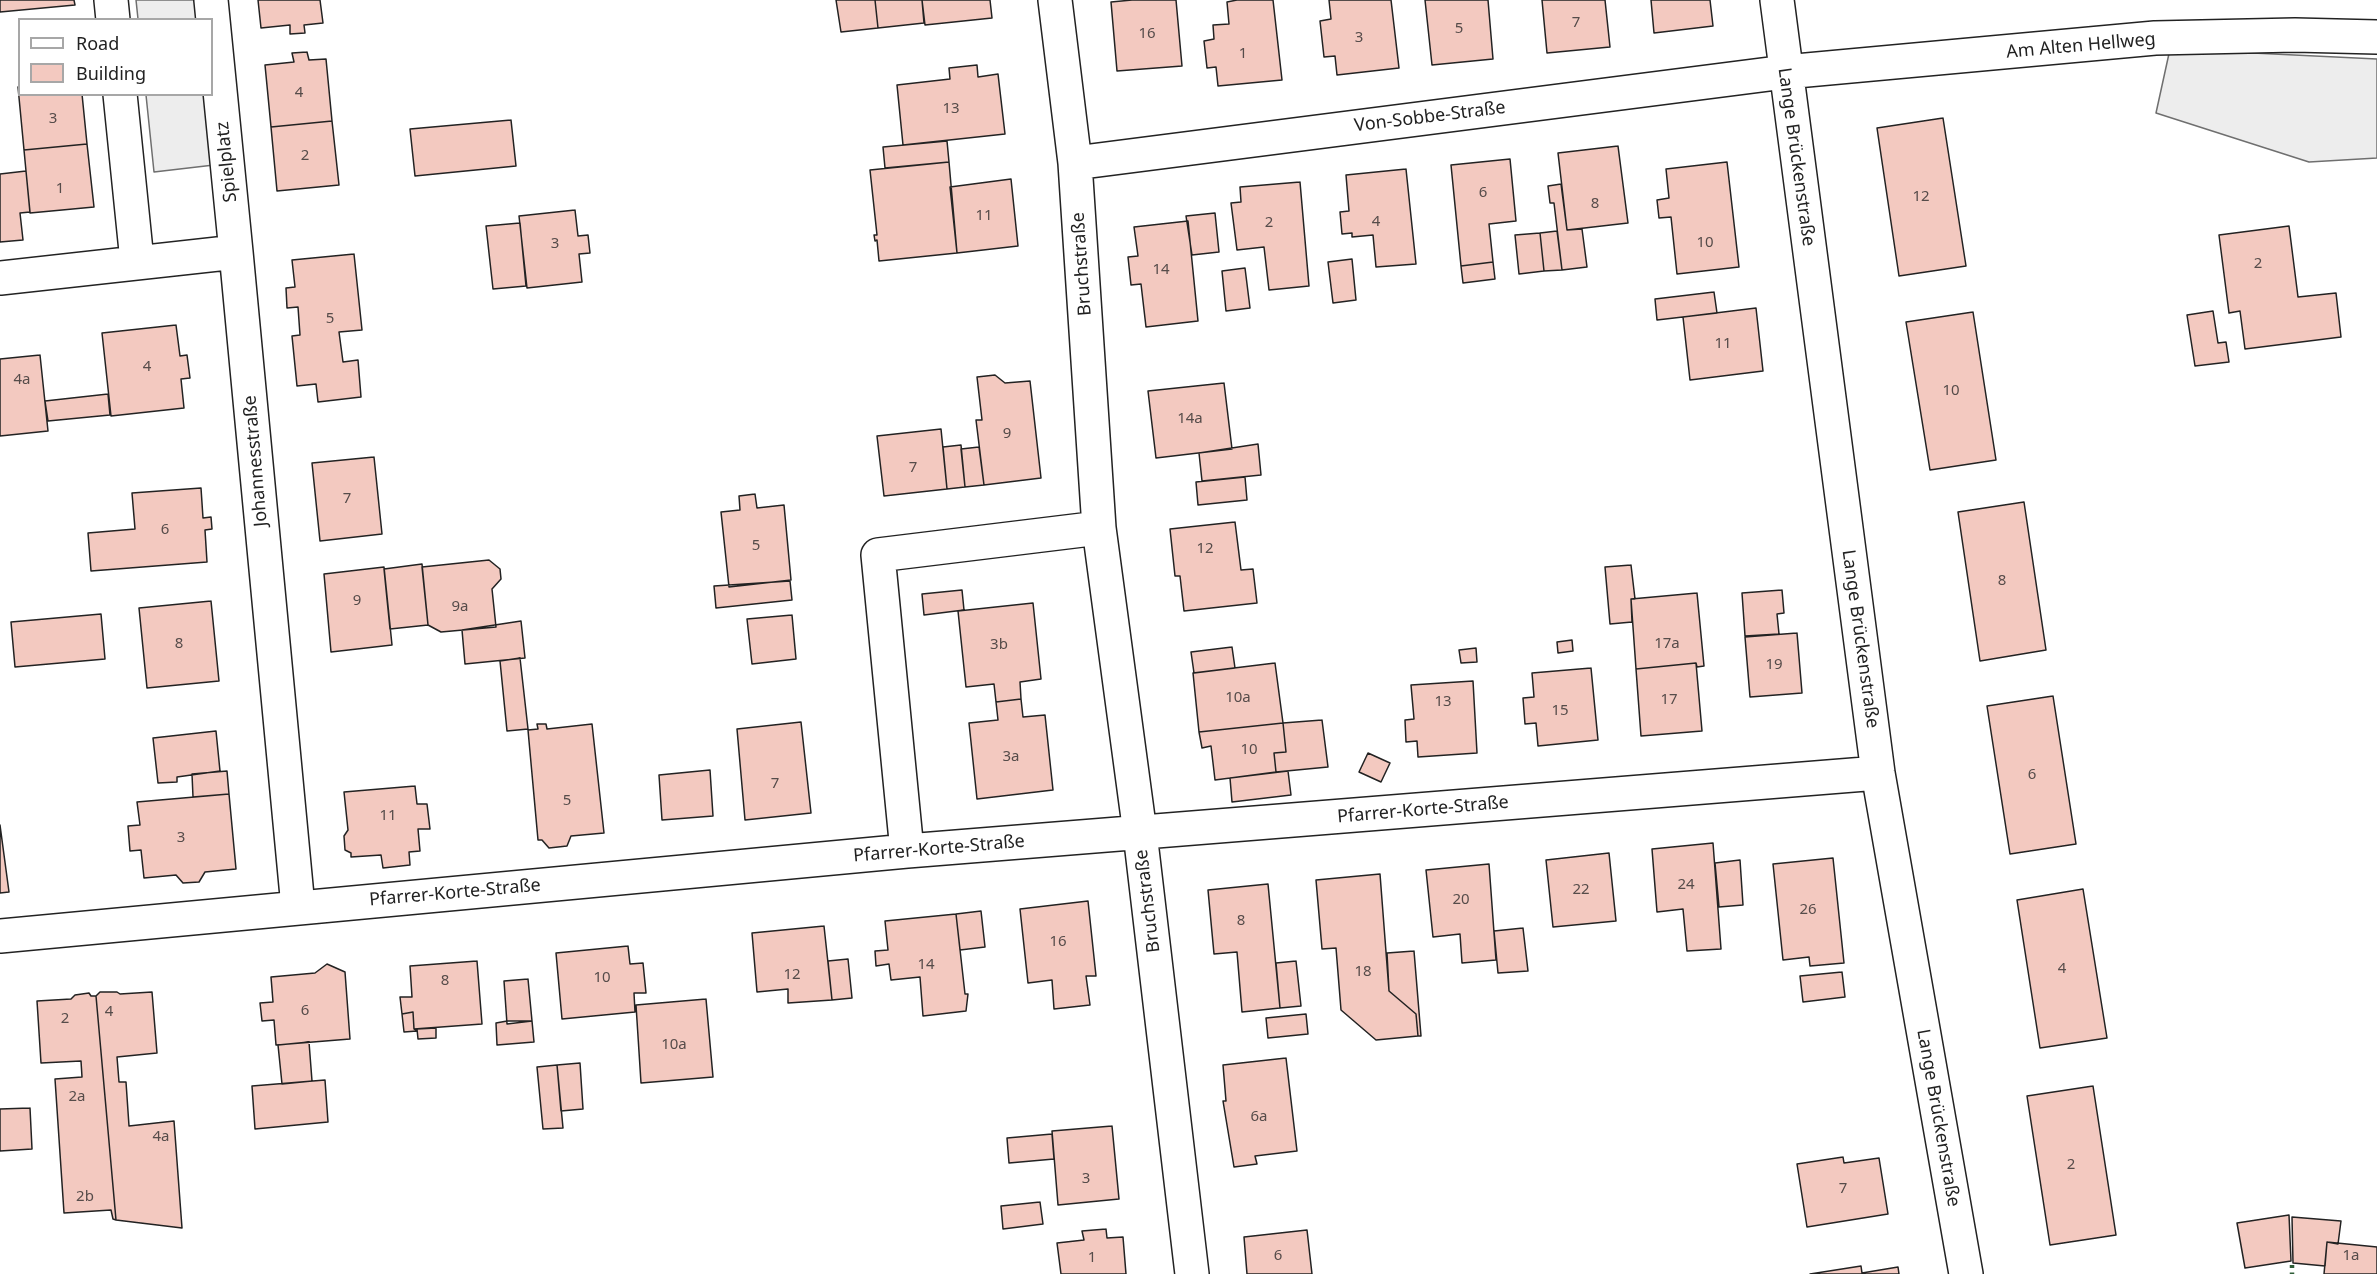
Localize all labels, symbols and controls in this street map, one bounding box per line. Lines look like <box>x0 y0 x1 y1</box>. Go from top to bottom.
house number: 7 <box>1572 14 1580 32</box>
legend <box>18 18 213 96</box>
house number: 5 <box>1455 20 1463 38</box>
house number: 16 <box>1138 25 1156 43</box>
house number: 3 <box>1355 29 1363 47</box>
street label: Am Alten Hellweg <box>2005 29 2157 63</box>
text: Road <box>76 31 119 55</box>
house number: 1 <box>1239 45 1247 63</box>
text: Building <box>76 61 146 85</box>
street label: Lange Brückenstraße <box>1773 66 1819 248</box>
house number: 4 <box>295 84 303 102</box>
street label: Von-Sobbe-Straße <box>1353 97 1507 137</box>
house number: 13 <box>942 100 960 118</box>
house number: 3 <box>49 110 57 128</box>
street label: Spielplatz <box>212 121 242 203</box>
house number: 2 <box>301 147 309 165</box>
house number: 1 <box>56 180 64 198</box>
house number: 6 <box>1479 184 1487 202</box>
house number: 12 <box>1912 188 1930 206</box>
house number: 8 <box>1591 195 1599 213</box>
house number: 11 <box>975 207 993 225</box>
street label: Bruchstraße <box>1068 211 1096 317</box>
house number: 4 <box>1372 213 1380 231</box>
house number: 2 <box>1265 214 1273 232</box>
house number: 10 <box>1696 234 1714 252</box>
house number: 3 <box>551 235 559 253</box>
house number: 2 <box>2254 255 2262 273</box>
house number: 14 <box>1152 261 1170 279</box>
house number: 5 <box>326 310 334 328</box>
house number: 11 <box>1714 335 1732 353</box>
house number: 4 <box>143 358 151 376</box>
house number: 4a <box>14 371 30 389</box>
house number: 10 <box>1942 382 1960 400</box>
street label: Johannesstraße <box>239 394 273 528</box>
house number: 14a <box>1177 410 1203 428</box>
house number: 9 <box>1003 425 1011 443</box>
house number: 7 <box>909 459 917 477</box>
house number: 7 <box>343 490 351 508</box>
house number: 6 <box>161 521 169 539</box>
house number: 5 <box>752 537 760 555</box>
house number: 12 <box>1196 540 1214 558</box>
street label: Lange Brückenstraße <box>1837 548 1883 730</box>
house number: 8 <box>1998 572 2006 590</box>
house number: 9 <box>353 592 361 610</box>
house number: 9a <box>452 598 468 616</box>
house number: 8 <box>175 635 183 653</box>
house number: 17a <box>1654 635 1680 653</box>
house number: 3b <box>990 636 1008 654</box>
house number: 19 <box>1765 656 1783 674</box>
house number: 10a <box>1225 689 1251 707</box>
house number: 17 <box>1660 691 1678 709</box>
house number: 13 <box>1434 693 1452 711</box>
house number: 15 <box>1551 702 1569 720</box>
house number: 10 <box>1240 741 1258 759</box>
house number: 3a <box>1003 748 1019 766</box>
house number: 6 <box>2028 766 2036 784</box>
house number: 7 <box>771 775 779 793</box>
house number: 5 <box>563 792 571 810</box>
street label: Pfarrer-Korte-Straße <box>1336 792 1510 828</box>
house number: 11 <box>379 807 397 825</box>
house number: 3 <box>177 829 185 847</box>
street label: Pfarrer-Korte-Straße <box>852 831 1026 867</box>
street label: Bruchstraße <box>1131 848 1165 954</box>
street label: Pfarrer-Korte-Straße <box>368 875 542 911</box>
house number: 24 <box>1677 876 1695 894</box>
house number: 22 <box>1572 881 1590 899</box>
house number: 20 <box>1452 891 1470 909</box>
house number: 26 <box>1799 901 1817 919</box>
house number: 8 <box>1237 912 1245 930</box>
house number: 16 <box>1049 933 1067 951</box>
house number: 14 <box>917 956 935 974</box>
house number: 4 <box>2058 960 2066 978</box>
house number: 18 <box>1354 963 1372 981</box>
house number: 12 <box>783 966 801 984</box>
house number: 10 <box>593 969 611 987</box>
house number: 8 <box>441 972 449 990</box>
house number: 6 <box>301 1002 309 1020</box>
house number: 4 <box>105 1003 113 1021</box>
house number: 2 <box>61 1010 69 1028</box>
street label: Lange Brückenstraße <box>1912 1027 1964 1209</box>
house number: 10a <box>661 1036 687 1054</box>
house number: 2a <box>69 1088 85 1106</box>
house number: 6a <box>1251 1108 1267 1126</box>
house number: 4a <box>153 1128 169 1146</box>
house number: 2 <box>2067 1156 2075 1174</box>
house number: 3 <box>1082 1170 1090 1188</box>
house number: 7 <box>1839 1180 1847 1198</box>
house number: 2b <box>76 1188 94 1206</box>
house number: 6 <box>1274 1247 1282 1265</box>
house number: 1a <box>2343 1247 2359 1265</box>
house number: 1 <box>1088 1249 1096 1267</box>

